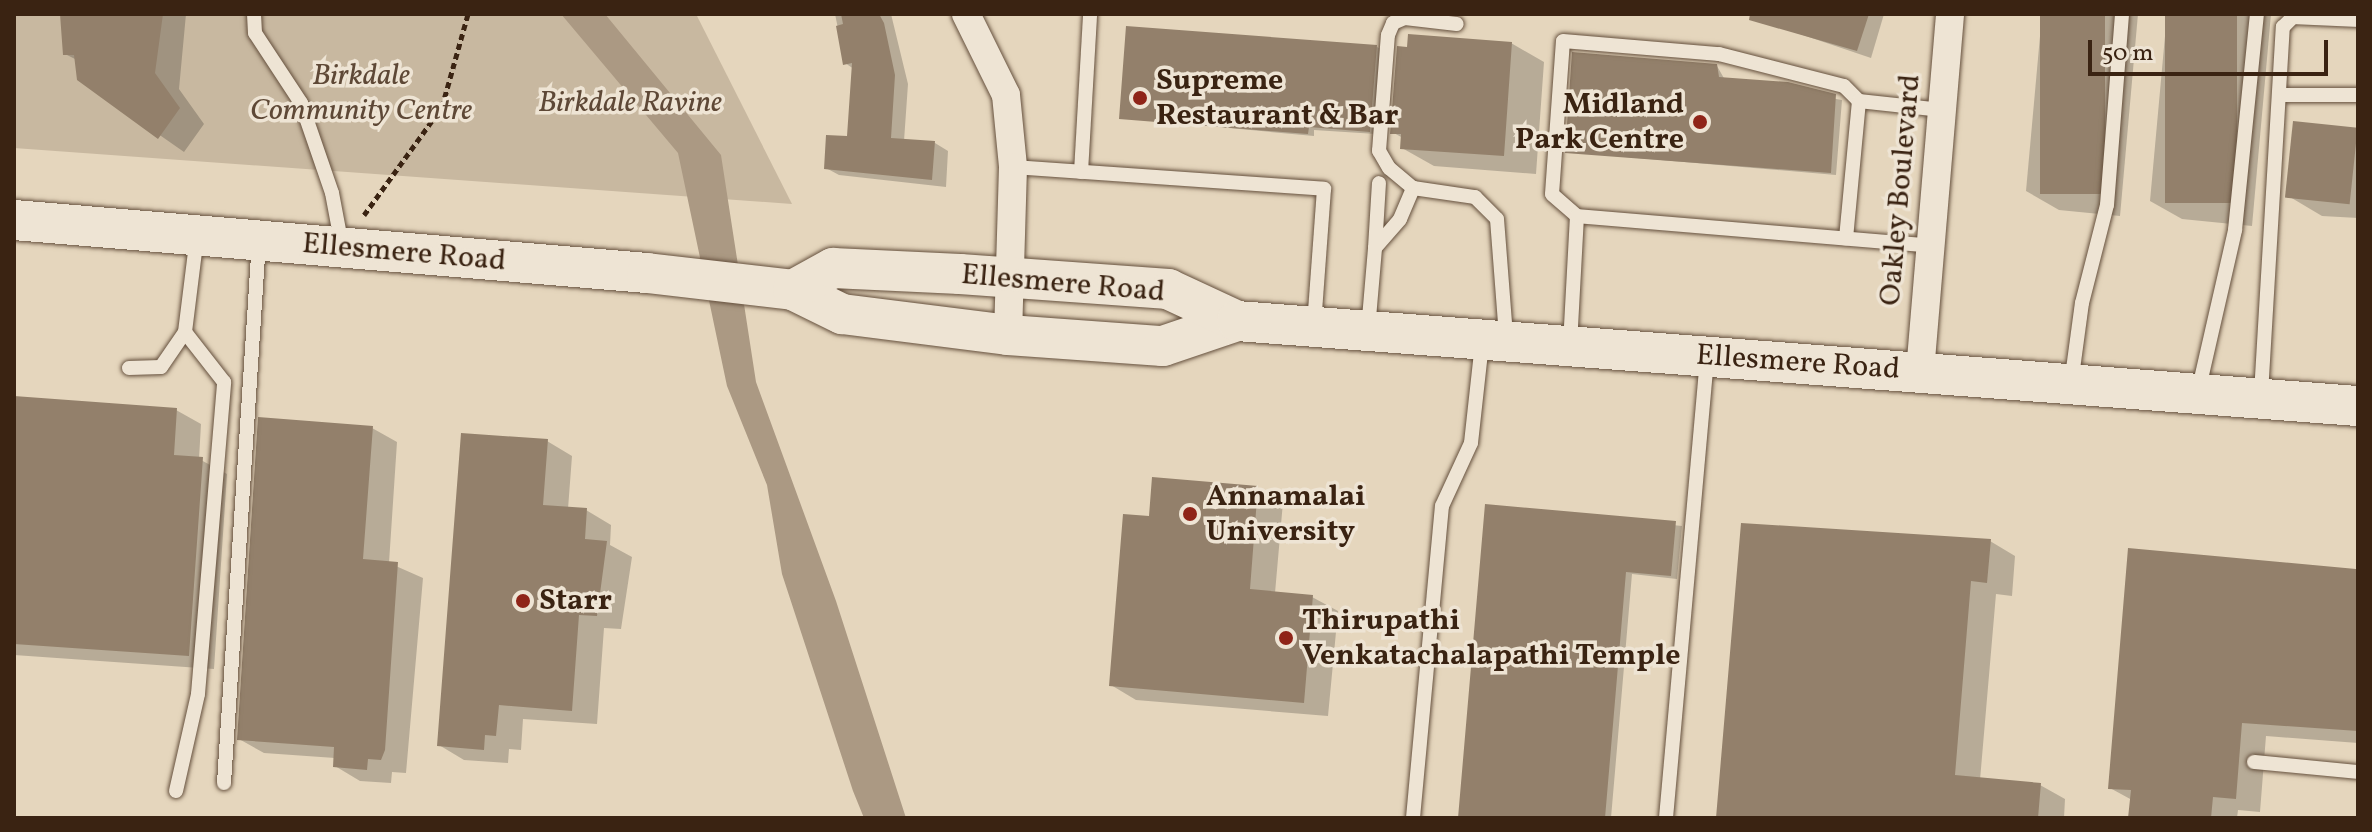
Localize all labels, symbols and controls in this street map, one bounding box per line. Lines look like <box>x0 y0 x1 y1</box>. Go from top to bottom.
scale bar <box>2092 24 2332 74</box>
text: 50 m <box>2102 37 2154 71</box>
park label: Birkdale Community Centre <box>250 58 472 128</box>
place label: Supreme Restaurant & Bar <box>1156 63 1399 134</box>
street label: Oakley Boulevard <box>1873 72 1929 308</box>
park label: Birkdale Ravine <box>538 85 722 121</box>
place label: Midland Park Centre <box>1515 87 1684 158</box>
marker: Supreme Restaurant & Bar <box>1131 89 1149 107</box>
marker: Midland Park Centre <box>1691 113 1709 131</box>
street label: Ellesmere Road <box>301 226 507 280</box>
street label: Ellesmere Road <box>960 257 1166 311</box>
street label: Ellesmere Road <box>1695 338 1901 388</box>
place label: Annamalai University <box>1206 479 1366 550</box>
marker: Annamalai University <box>1181 505 1199 523</box>
place label: Starr <box>539 583 612 619</box>
marker: Starr <box>514 592 532 610</box>
place label: Thirupathi Venkatachalapathi Temple <box>1302 603 1681 674</box>
marker: Thirupathi Venkatachalapathi Temple <box>1277 629 1295 647</box>

